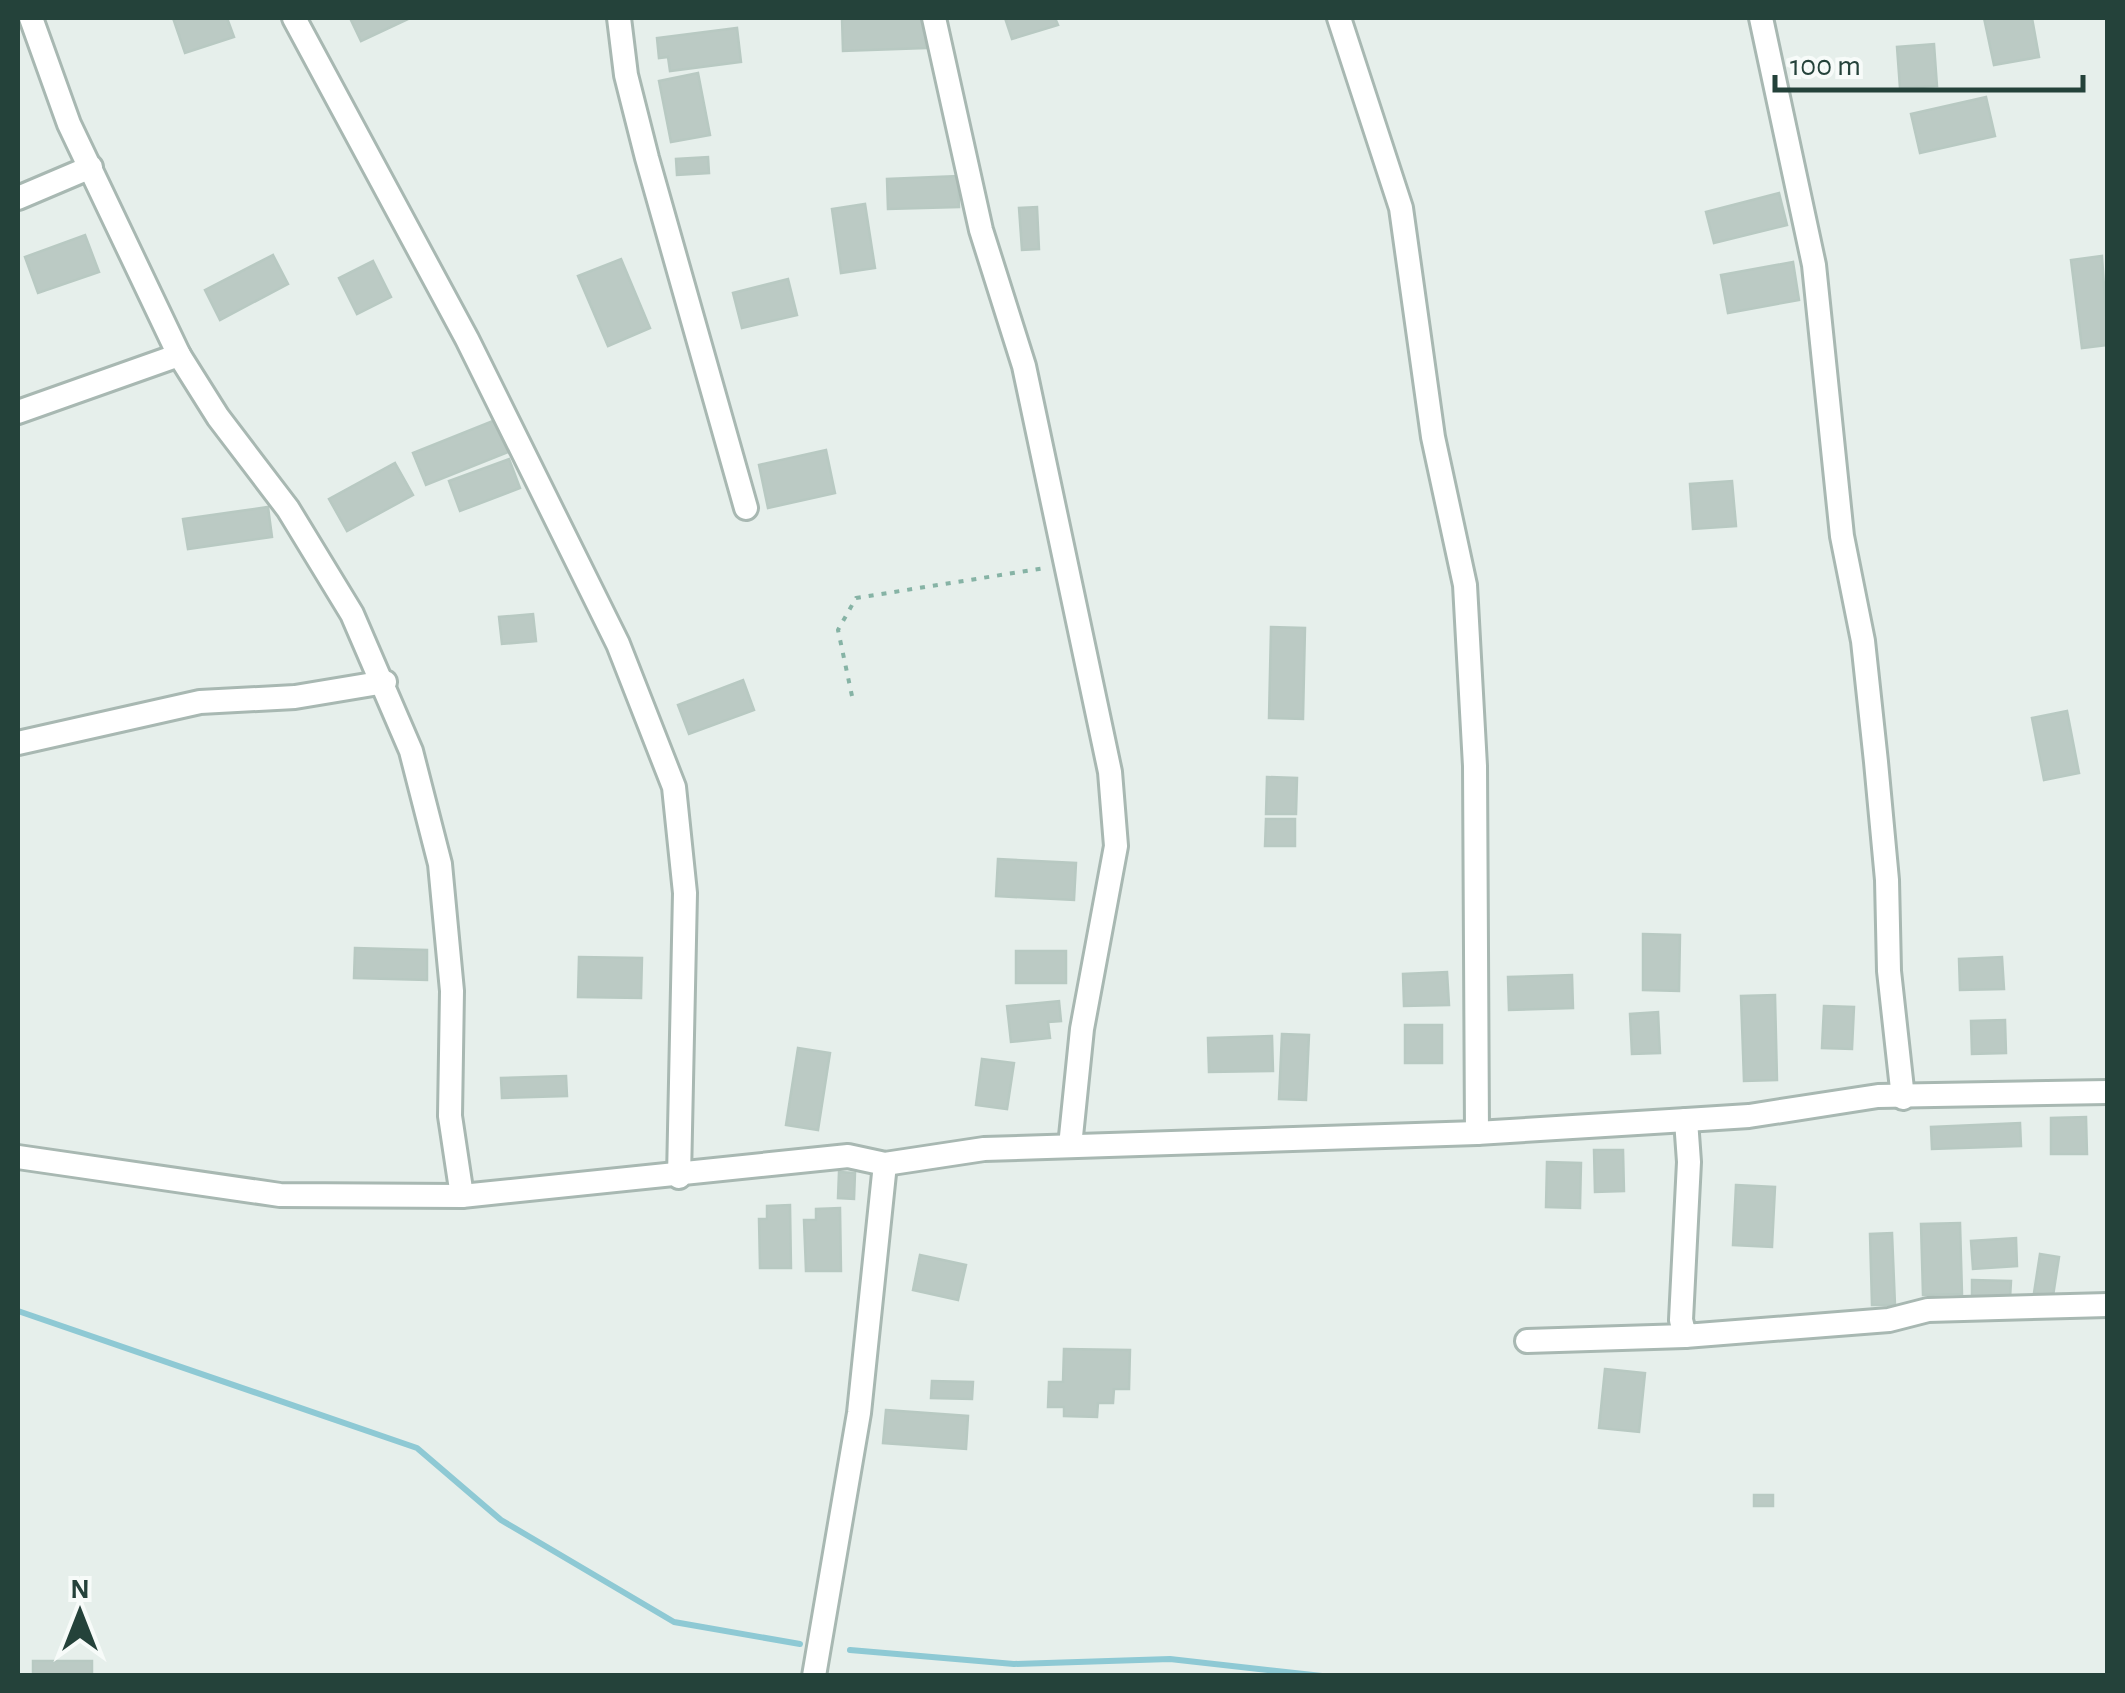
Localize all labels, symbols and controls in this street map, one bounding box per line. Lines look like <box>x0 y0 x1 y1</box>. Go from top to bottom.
scale bar <box>1775 30 2082 92</box>
text: 100 m <box>1790 51 1861 81</box>
north arrow <box>30 1563 130 1663</box>
text: N <box>70 1576 90 1604</box>

